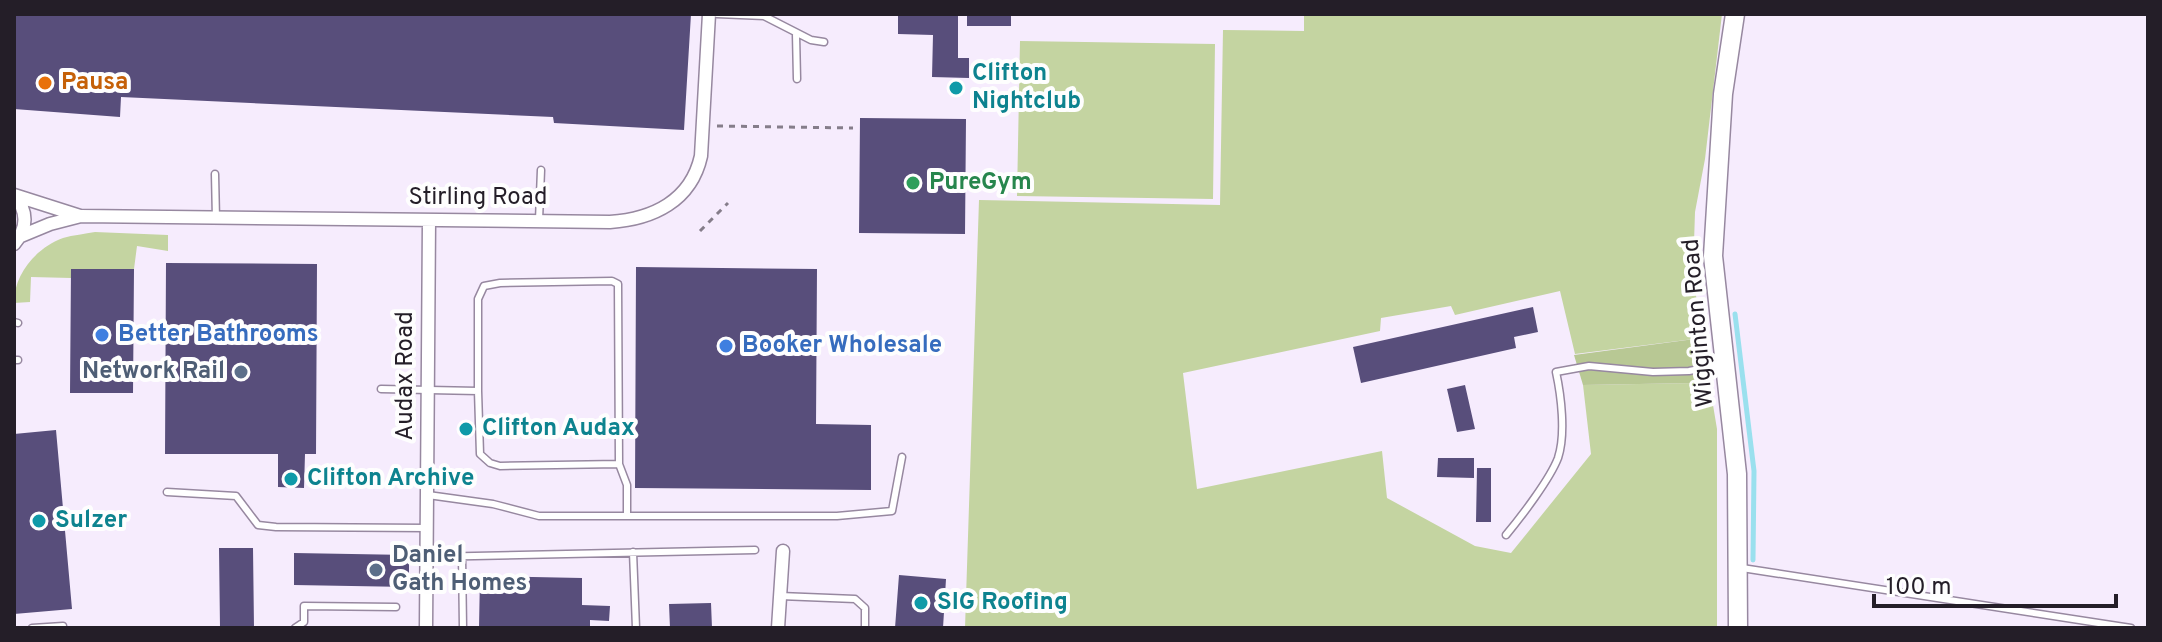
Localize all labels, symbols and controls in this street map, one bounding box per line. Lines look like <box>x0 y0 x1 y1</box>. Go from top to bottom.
place label: Clifton Nightclub <box>972 59 1081 117</box>
place label: Pausa <box>61 68 128 98</box>
marker: Pausa <box>36 74 54 92</box>
marker: Clifton Nightclub <box>947 79 965 97</box>
place label: PureGym <box>929 168 1032 198</box>
marker: PureGym <box>904 174 922 192</box>
street label: Stirling Road <box>408 183 548 213</box>
street label: Wigginton Road <box>1677 237 1721 409</box>
street label: Audax Road <box>391 311 421 441</box>
place label: Better Bathrooms <box>118 320 319 350</box>
marker: Better Bathrooms <box>93 326 111 344</box>
place label: Booker Wholesale <box>742 331 942 361</box>
marker: Booker Wholesale <box>717 337 735 355</box>
place label: Network Rail <box>82 357 225 387</box>
marker: Network Rail <box>232 363 250 381</box>
place label: Clifton Audax <box>482 414 635 444</box>
marker: Clifton Audax <box>457 420 475 438</box>
place label: Clifton Archive <box>307 464 474 494</box>
marker: Clifton Archive <box>282 470 300 488</box>
place label: Sulzer <box>55 506 127 536</box>
marker: Sulzer <box>30 512 48 530</box>
place label: Daniel Gath Homes <box>392 541 527 599</box>
scale bar <box>1874 558 2116 608</box>
marker: Daniel Gath Homes <box>367 561 385 579</box>
text: 100 m <box>1886 573 1952 603</box>
place label: SIG Roofing <box>937 588 1068 618</box>
marker: SIG Roofing <box>912 594 930 612</box>

